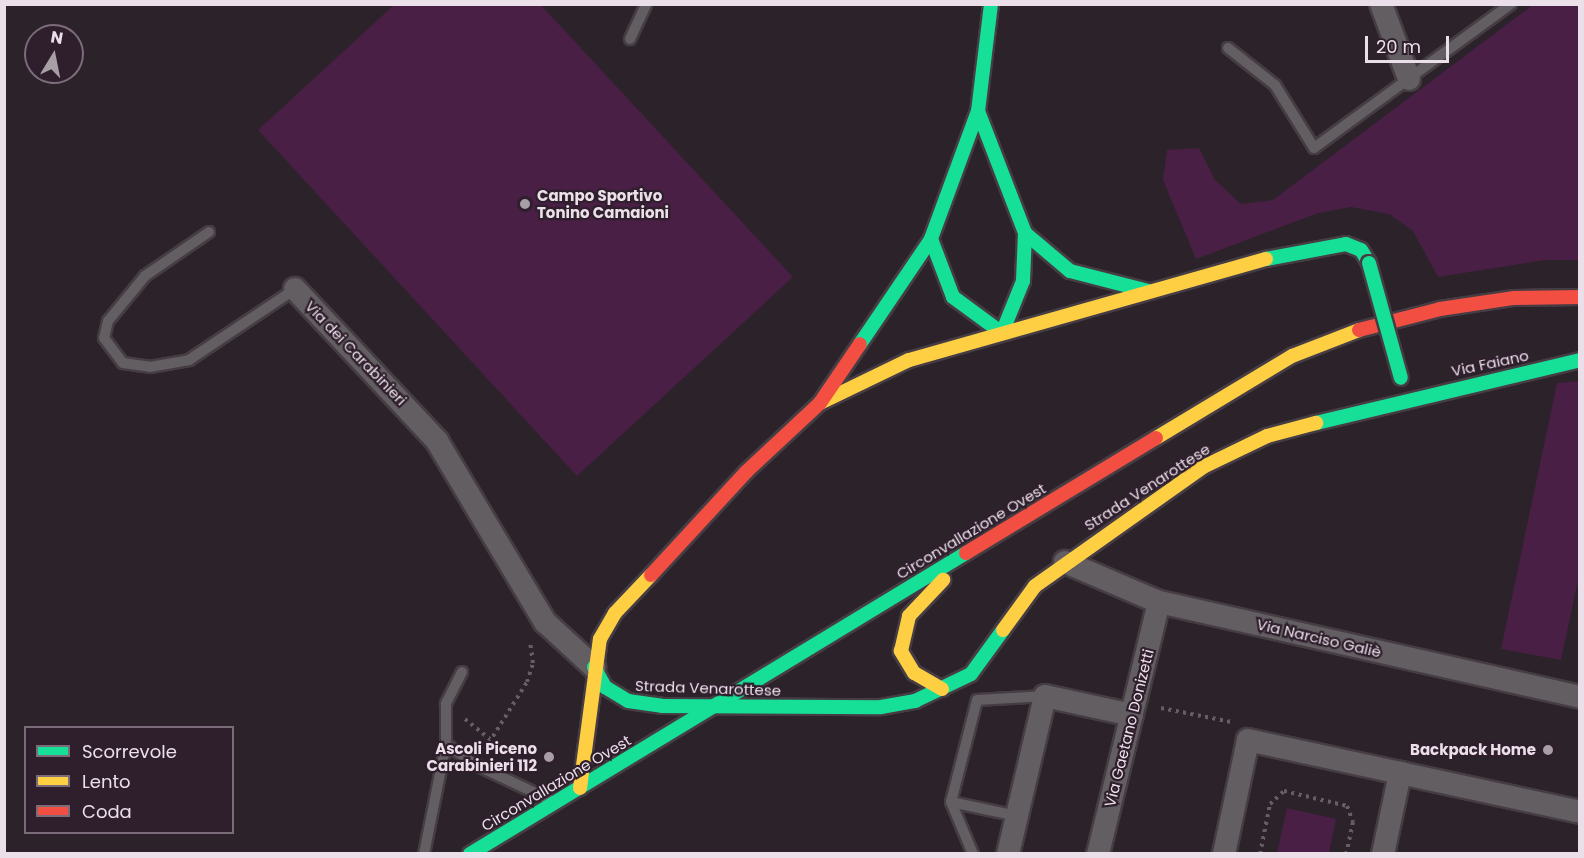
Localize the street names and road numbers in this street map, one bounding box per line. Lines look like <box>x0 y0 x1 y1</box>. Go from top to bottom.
street label: Via dei Carabinieri <box>302 297 410 409</box>
street label: Via Faiano <box>1450 346 1530 380</box>
street label: Strada Venarottese <box>1081 440 1213 534</box>
street label: Circonvallazione Ovest <box>893 479 1049 583</box>
street label: Via Narciso Galiè <box>1255 615 1383 661</box>
street label: Via Gaetano Donizetti <box>1101 647 1157 809</box>
street label: Strada Venarottese <box>635 676 781 700</box>
street label: Circonvallazione Ovest <box>478 731 634 835</box>

